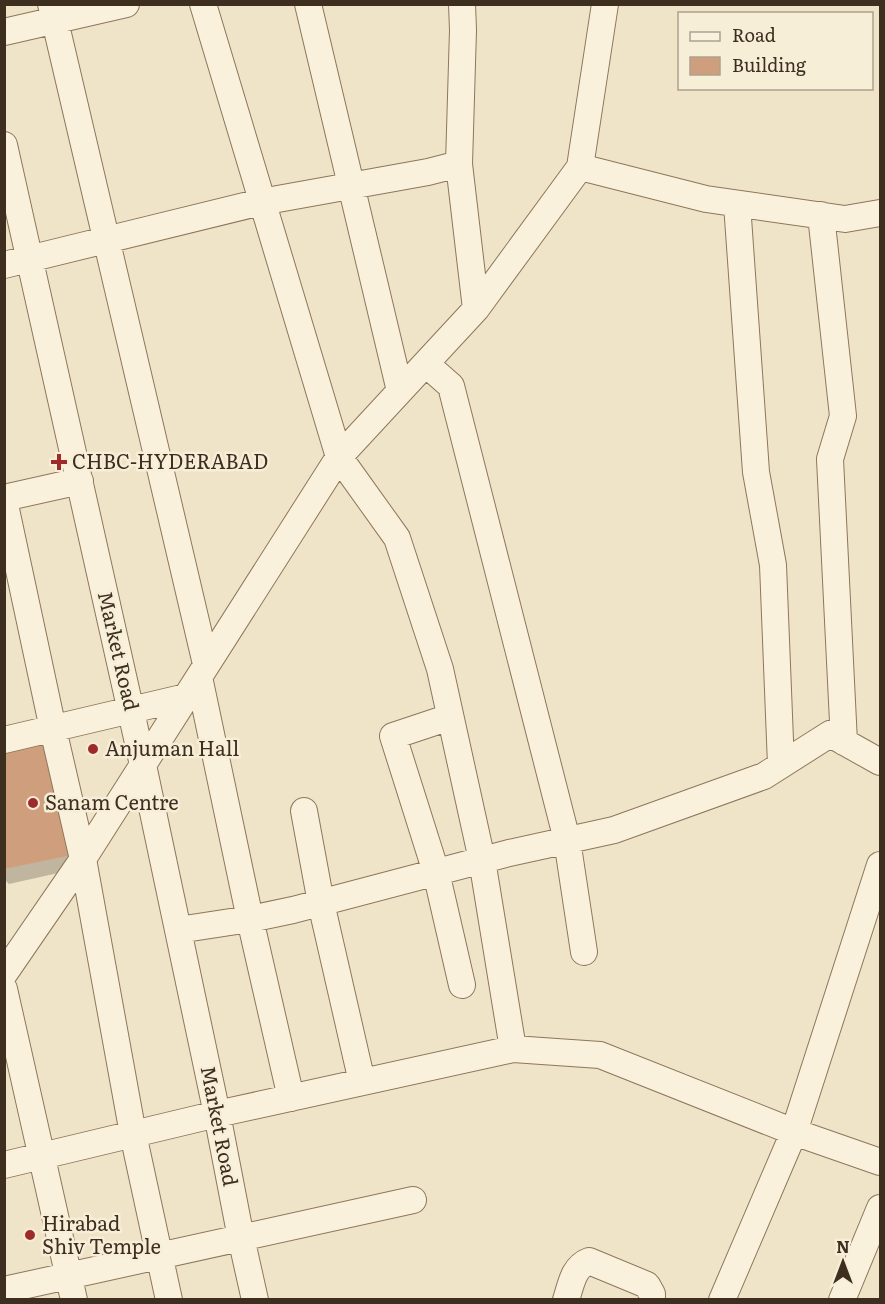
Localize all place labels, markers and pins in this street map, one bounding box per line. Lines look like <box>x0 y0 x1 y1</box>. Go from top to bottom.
place label: CHBC-HYDERABAD <box>72 445 268 475</box>
marker: CHBC-HYDERABAD <box>50 453 68 471</box>
place label: Anjuman Hall <box>105 732 239 762</box>
marker: Anjuman Hall <box>86 742 100 756</box>
place label: Sanam Centre <box>45 786 179 816</box>
marker: Sanam Centre <box>26 796 40 810</box>
place label: Hirabad Shiv Temple <box>42 1207 161 1260</box>
marker: Hirabad Shiv Temple <box>23 1228 37 1242</box>

